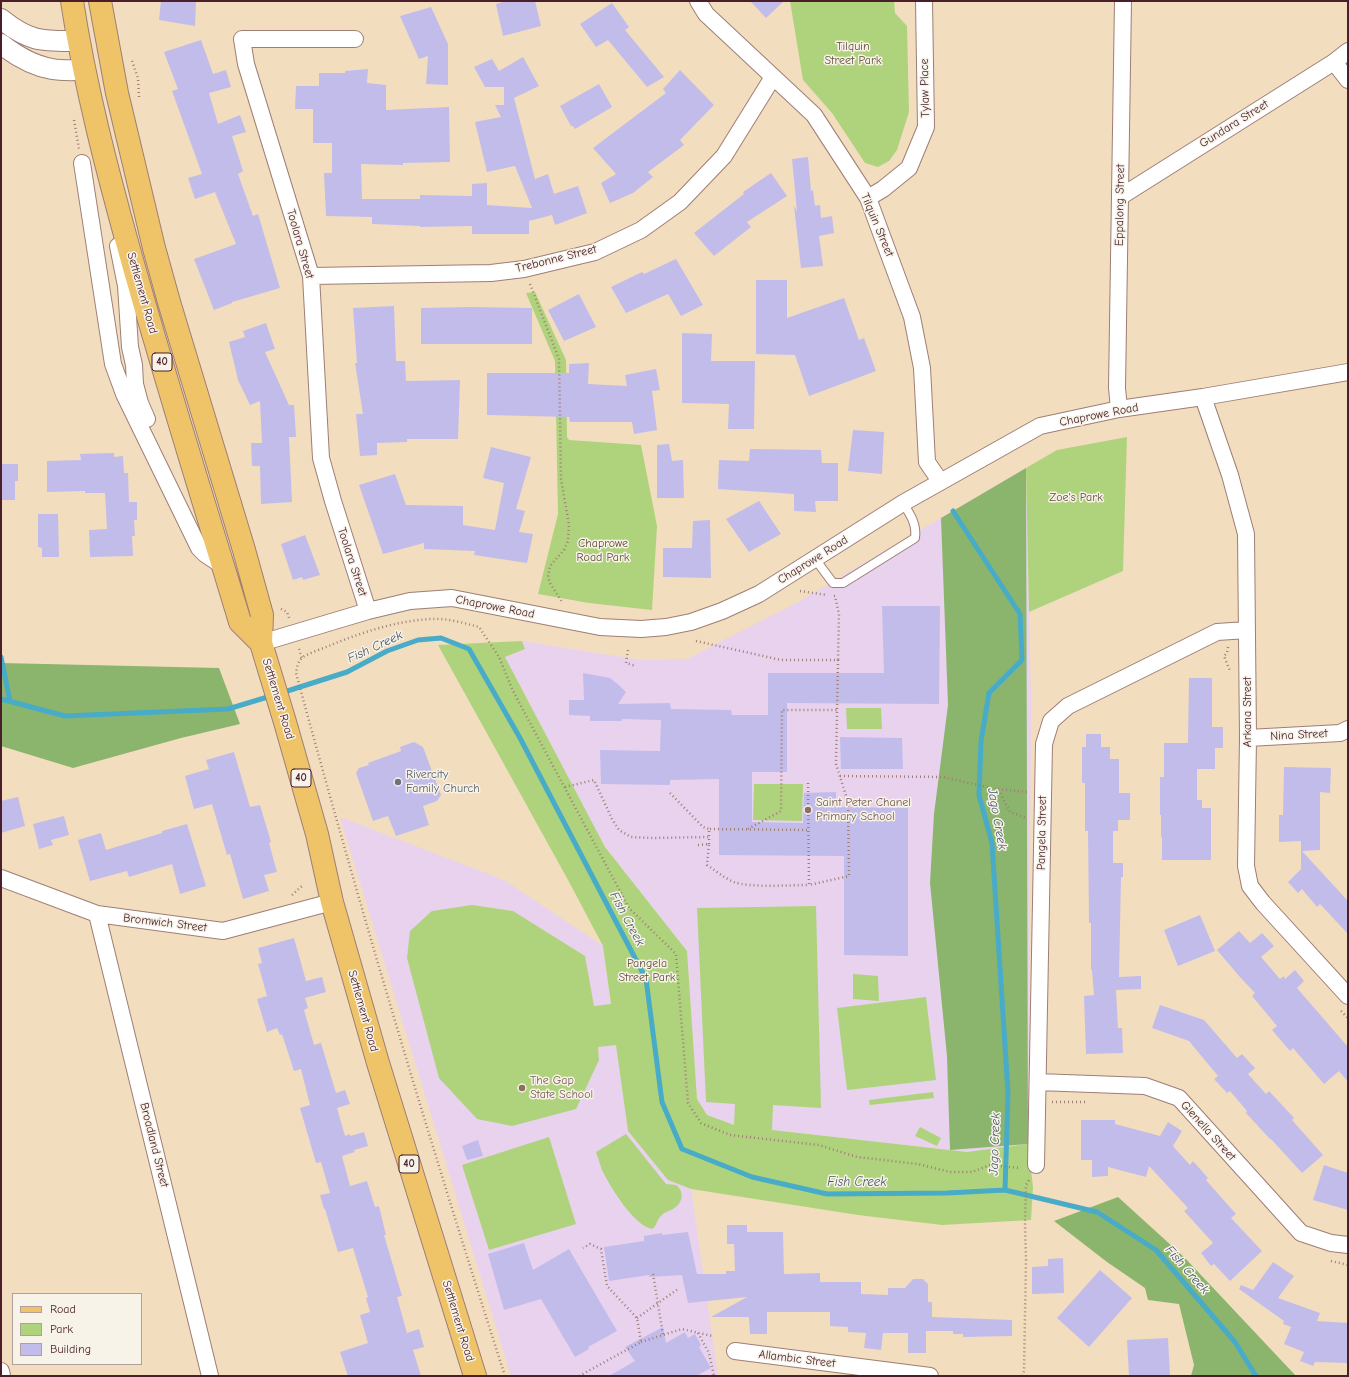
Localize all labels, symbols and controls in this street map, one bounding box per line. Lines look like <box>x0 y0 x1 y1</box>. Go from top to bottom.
park label: Tilquin Street Park <box>824 40 882 68</box>
street label: Tylaw Place <box>917 58 933 118</box>
street label: Gundara Street <box>1197 97 1271 151</box>
street label: Eppalong Street <box>1112 164 1128 246</box>
street label: Tilquin Street <box>857 191 897 259</box>
street label: Toolara Street <box>283 208 317 280</box>
street label: Trebonne Street <box>514 242 598 276</box>
street label: Settlement Road <box>123 251 161 335</box>
road number: 40 <box>152 353 172 371</box>
street label: Chaprowe Road <box>1058 400 1140 430</box>
park label: Zoe's Park <box>1049 491 1103 505</box>
street label: Toolara Street <box>334 526 370 598</box>
street label: Chaprowe Road <box>775 533 851 587</box>
park label: Chaprowe Road Park <box>577 537 629 565</box>
street label: Chaprowe Road <box>454 592 536 622</box>
water label: Fish Creek <box>345 627 405 667</box>
street label: Settlement Road <box>259 657 297 741</box>
street label: Arkana Street <box>1241 677 1255 747</box>
street label: Nina Street <box>1270 726 1328 744</box>
place label: Rivercity Family Church <box>406 768 480 796</box>
road number: 40 <box>291 769 311 787</box>
marker: Rivercity Family Church <box>393 777 403 787</box>
water label: Jago Creek <box>984 787 1010 851</box>
place label: Saint Peter Chanel Primary School <box>816 796 911 824</box>
street label: Pangela Street <box>1034 796 1050 870</box>
marker: Saint Peter Chanel Primary School <box>803 805 813 815</box>
water label: Fish Creek <box>606 889 648 949</box>
street label: Bromwich Street <box>122 911 208 935</box>
park label: Pangela Street Park <box>618 957 676 985</box>
street label: Settlement Road <box>344 969 382 1053</box>
place label: The Gap State School <box>530 1074 593 1102</box>
marker: The Gap State School <box>517 1083 527 1093</box>
street label: Glenella Street <box>1177 1098 1239 1164</box>
street label: Broadland Street <box>137 1101 171 1189</box>
water label: Jago Creek <box>986 1112 1004 1176</box>
road number: 40 <box>399 1155 419 1173</box>
water label: Fish Creek <box>827 1174 887 1190</box>
water label: Fish Creek <box>1162 1243 1212 1297</box>
street label: Settlement Road <box>439 1279 477 1363</box>
legend <box>12 1293 142 1365</box>
text: Road <box>50 1302 76 1316</box>
text: Park <box>50 1322 73 1336</box>
text: Building <box>50 1342 91 1356</box>
street label: Allambic Street <box>758 1347 836 1371</box>

